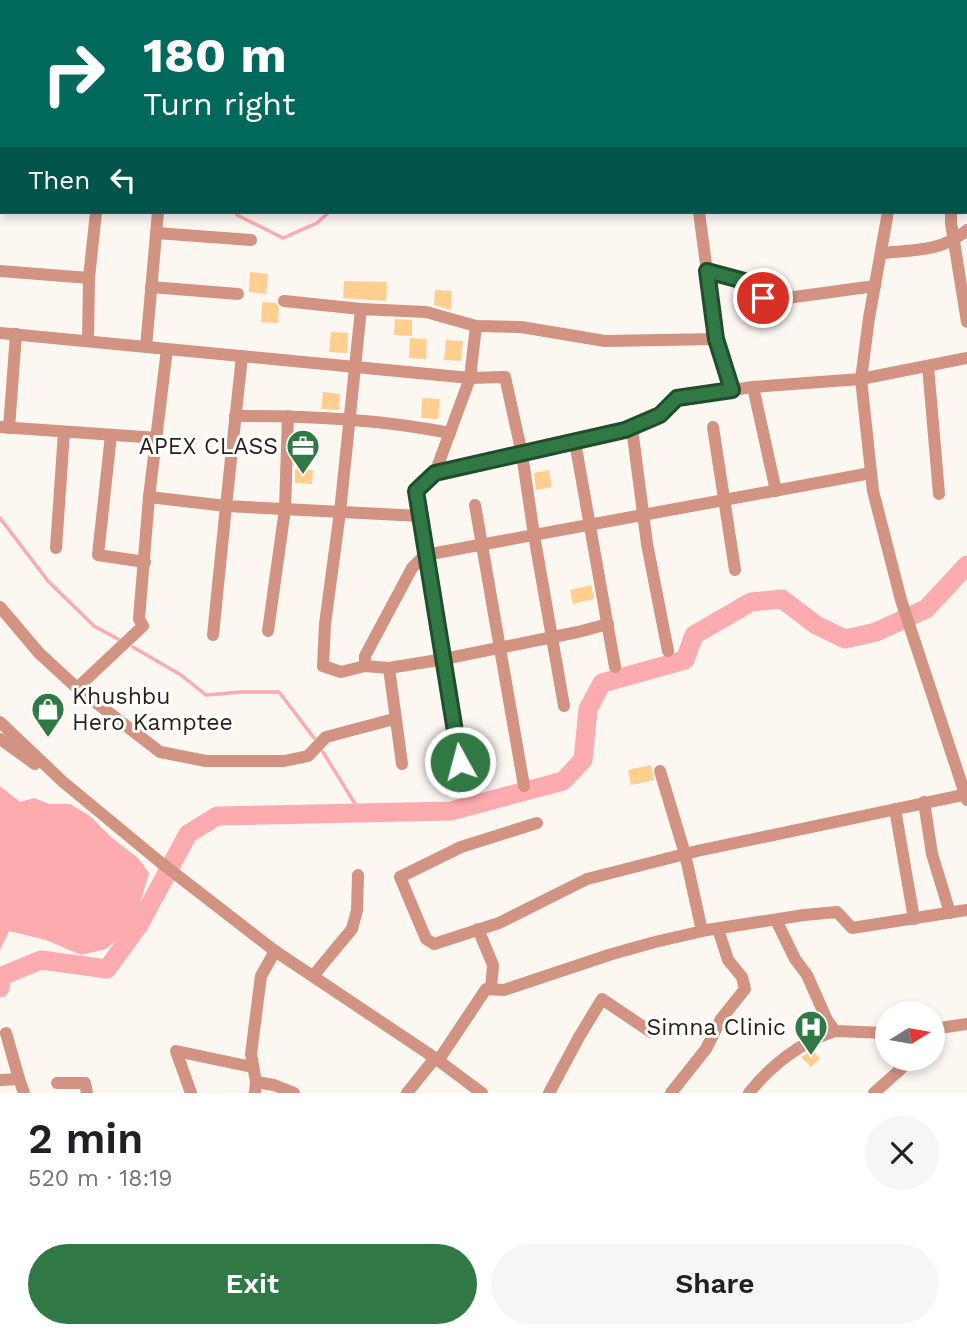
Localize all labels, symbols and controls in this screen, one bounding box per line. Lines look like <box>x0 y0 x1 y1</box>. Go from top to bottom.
text: 180 m <box>143 26 287 84</box>
icon: right <box>28 28 119 119</box>
text: Turn right <box>143 85 295 123</box>
icon: left <box>104 161 142 199</box>
text: Then <box>28 165 90 195</box>
pin <box>733 268 793 328</box>
icon: arrive <box>744 279 782 317</box>
office icon: APEX CLASS <box>284 427 322 476</box>
place label: APEX CLASS <box>139 433 278 460</box>
place label: Khushbu Hero Kamptee <box>72 683 233 736</box>
shop icon: Khushbu Hero Kamptee <box>29 690 67 739</box>
position arrow <box>423 725 497 799</box>
north arrow <box>875 1001 945 1071</box>
map controls <box>875 1001 945 1071</box>
hospital icon: Simna Clinic <box>792 1008 830 1057</box>
place label: Simna Clinic <box>647 1014 786 1041</box>
text: 2 min <box>28 1114 143 1163</box>
button: close <box>865 1116 939 1190</box>
text: 520 m · 18:19 <box>28 1165 172 1192</box>
button: Exit <box>28 1244 477 1324</box>
button: Share <box>491 1244 939 1324</box>

